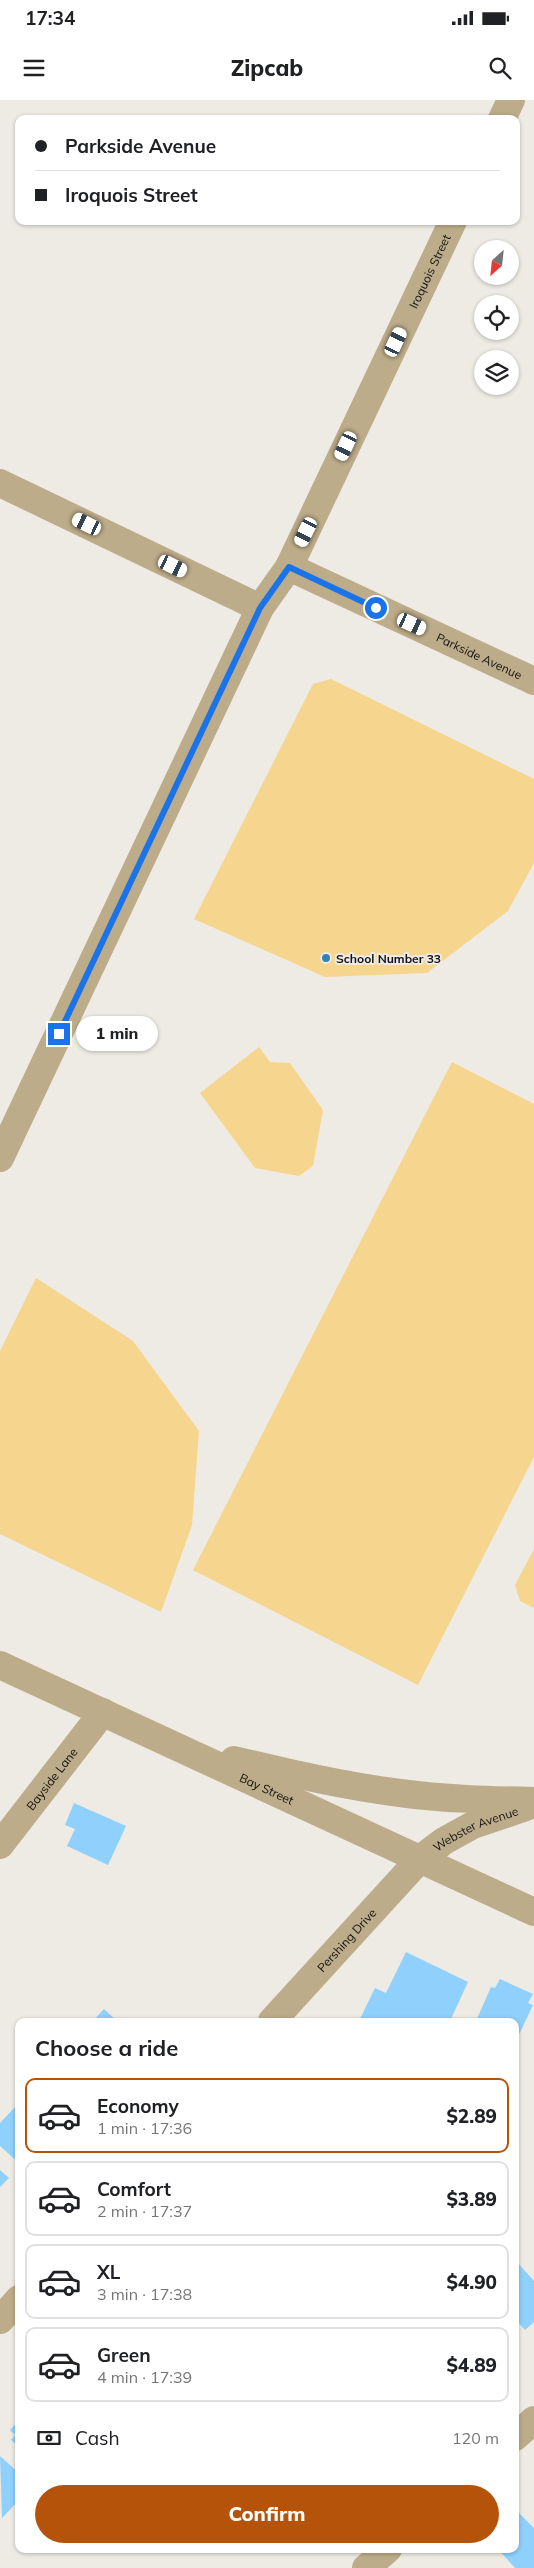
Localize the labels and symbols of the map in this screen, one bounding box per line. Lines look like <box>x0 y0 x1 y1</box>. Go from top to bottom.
street label: Iroquois Street <box>405 232 453 311</box>
north arrow <box>474 240 519 285</box>
car <box>382 325 409 359</box>
car <box>332 429 359 463</box>
car <box>70 511 103 537</box>
car <box>292 515 319 549</box>
car <box>156 553 189 579</box>
route start <box>365 597 387 619</box>
car <box>395 611 428 637</box>
street label: Parkside Avenue <box>434 629 525 682</box>
place label: School Number 33 <box>336 951 441 966</box>
marker: School Number 33 <box>320 952 332 964</box>
callout: 1 min <box>76 1016 159 1052</box>
route end <box>48 1023 70 1045</box>
street label: Bayside Lane <box>23 1745 80 1813</box>
street label: Bay Street <box>237 1769 296 1807</box>
street label: Webster Avenue <box>430 1803 520 1854</box>
street label: Pershing Drive <box>313 1905 379 1975</box>

